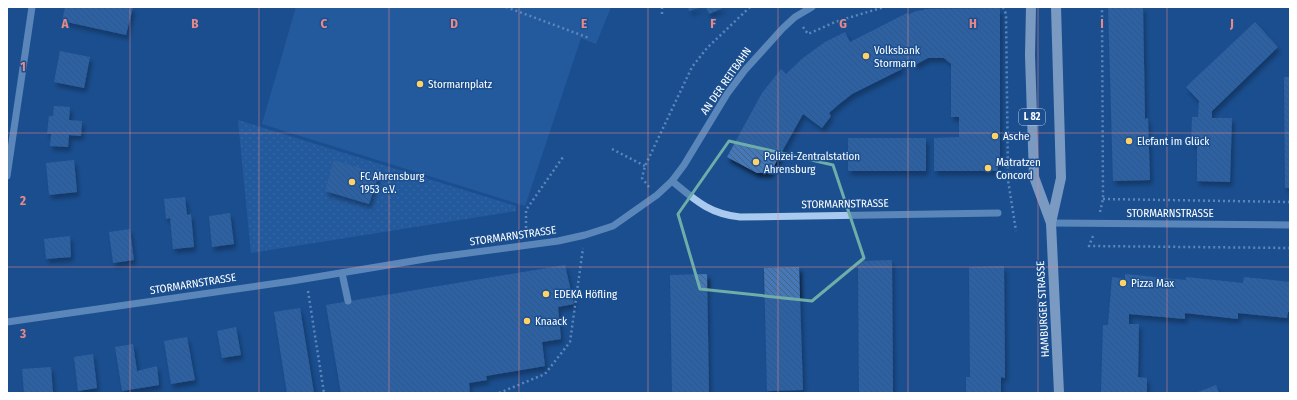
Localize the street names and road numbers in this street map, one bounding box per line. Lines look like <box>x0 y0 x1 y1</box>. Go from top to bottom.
street label: AN DER REITBAHN <box>698 45 754 117</box>
road number: L 82 <box>1019 109 1045 125</box>
street label: STORMARNSTRASSE <box>801 197 889 211</box>
street label: STORMARNSTRASSE <box>1126 207 1214 220</box>
street label: STORMARNSTRASSE <box>469 223 557 249</box>
street label: HAMBURGER STRASSE <box>1034 260 1052 358</box>
street label: STORMARNSTRASSE <box>149 271 237 297</box>

